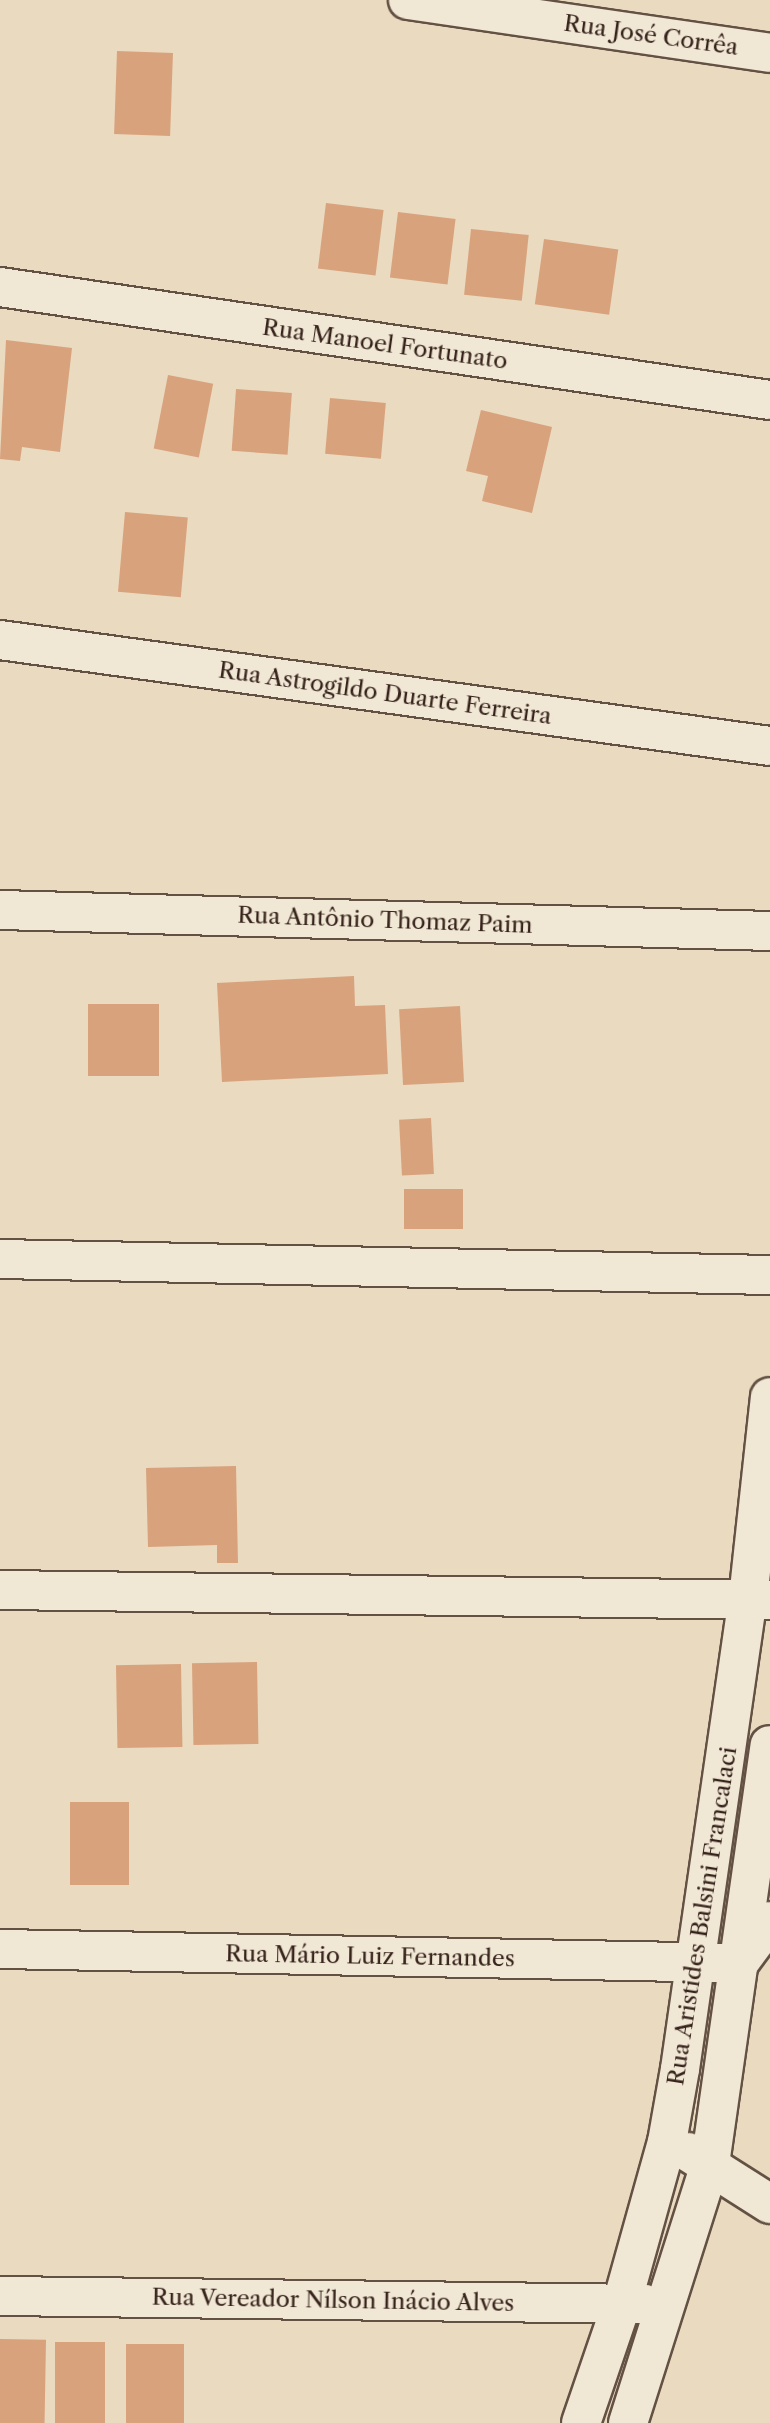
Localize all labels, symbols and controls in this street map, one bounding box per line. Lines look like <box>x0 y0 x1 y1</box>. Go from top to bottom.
street label: Rua José Corrêa <box>562 9 740 61</box>
street label: Rua Manoel Fortunato <box>260 313 510 375</box>
street label: Rua Astrogildo Duarte Ferreira <box>216 656 554 730</box>
street label: Rua Antônio Thomaz Paim <box>236 901 534 939</box>
street label: Rua Aristides Balsini Francalaci <box>661 1744 743 2088</box>
street label: Rua Mário Luiz Fernandes <box>225 1940 515 1972</box>
street label: Rua Vereador Nílson Inácio Alves <box>150 2283 516 2317</box>

